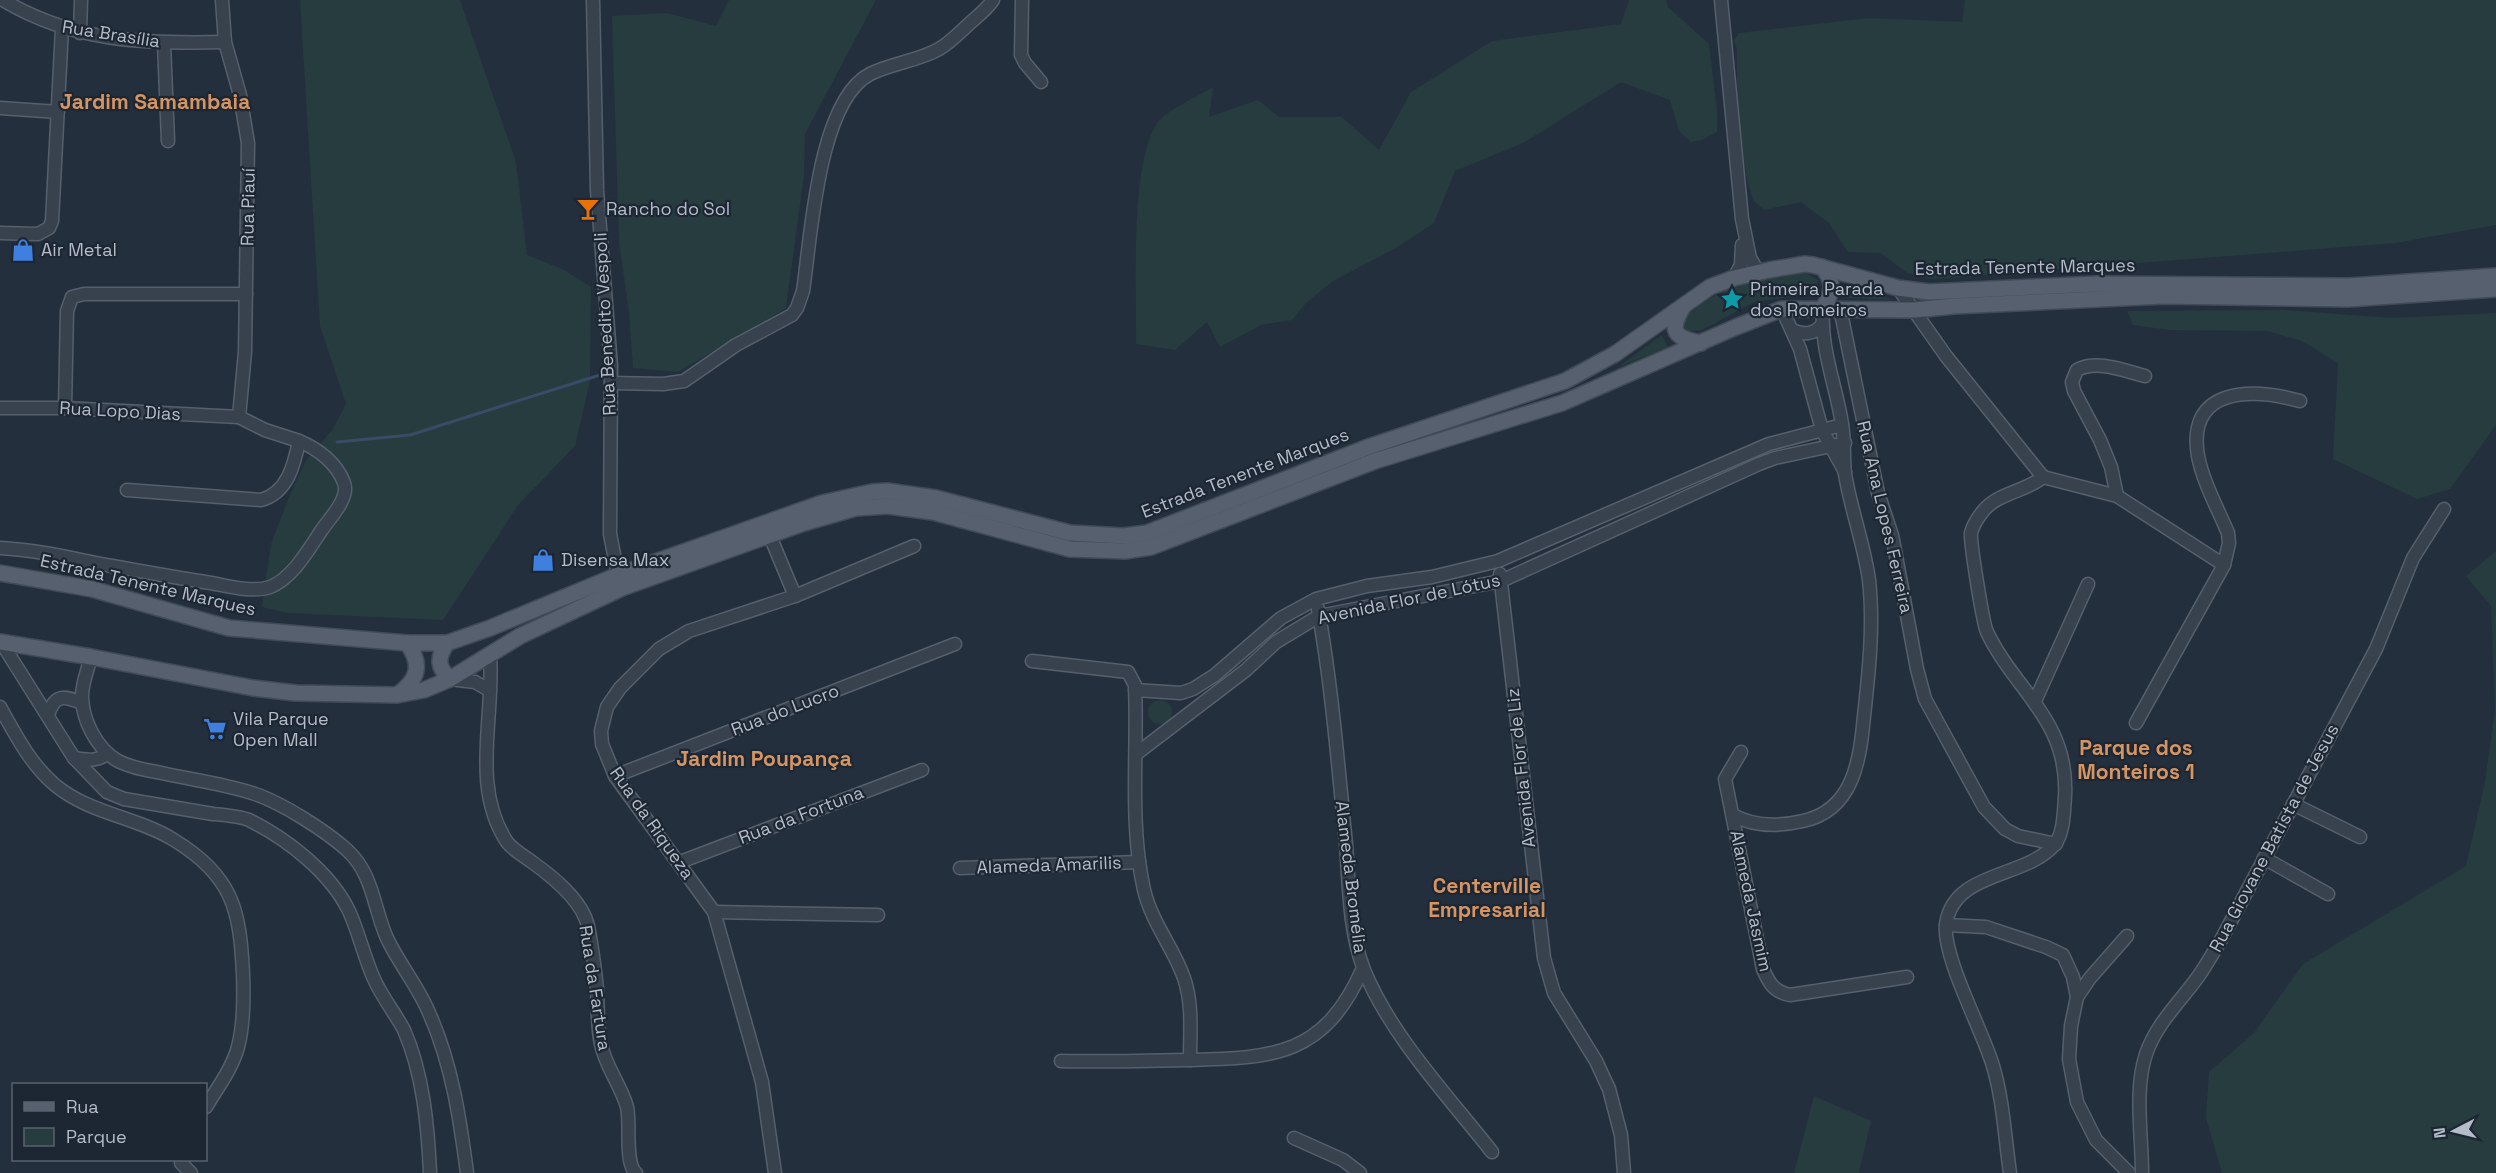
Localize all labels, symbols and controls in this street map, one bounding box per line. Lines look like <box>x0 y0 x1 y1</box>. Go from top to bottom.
street label: Rua Brasília <box>60 14 162 53</box>
district label: Jardim Samambaia <box>60 88 250 115</box>
street label: Rua Piauí <box>235 167 260 246</box>
bar icon: Rancho do Sol <box>575 196 601 222</box>
place label: Rancho do Sol <box>606 197 730 220</box>
street label: Rua Benedito Vespoli <box>588 232 621 416</box>
shop icon: Air Metal <box>10 237 36 263</box>
place label: Air Metal <box>41 238 117 261</box>
street label: Estrada Tenente Marques <box>1914 253 2136 280</box>
place label: Primeira Parada dos Romeiros <box>1750 277 1884 321</box>
place icon: Primeira Parada dos Romeiros <box>1719 286 1745 312</box>
street label: Rua Lopo Dias <box>59 396 181 425</box>
street label: Rua Ana Lopes Ferreira <box>1852 418 1919 616</box>
street label: Estrada Tenente Marques <box>1138 422 1352 523</box>
shop icon: Disensa Max <box>530 547 556 573</box>
street label: Estrada Tenente Marques <box>38 548 258 621</box>
place label: Disensa Max <box>561 548 670 571</box>
street label: Avenida Flor de Lótus <box>1316 568 1502 629</box>
street label: Rua do Lucro <box>728 678 842 741</box>
street label: Avenida Flor de Liz <box>1501 687 1540 849</box>
place label: Vila Parque Open Mall <box>233 707 329 751</box>
supermarket icon: Vila Parque Open Mall <box>202 716 228 742</box>
street label: Rua Giovane Batista de Jesus <box>2204 720 2344 956</box>
district label: Parque dos Monteiros 1 <box>2077 734 2195 785</box>
district label: Jardim Poupança <box>676 745 852 772</box>
street label: Rua da Riqueza <box>605 762 700 884</box>
street label: Rua da Fortuna <box>735 780 867 849</box>
street label: Alameda Bromélia <box>1331 799 1372 955</box>
street label: Alameda Jasmim <box>1725 828 1778 974</box>
street label: Alameda Amarilis <box>976 850 1122 879</box>
district label: Centerville Empresarial <box>1428 872 1546 923</box>
street label: Rua da Fartura <box>574 924 617 1052</box>
legend <box>12 1083 207 1161</box>
text: Rua <box>66 1095 99 1118</box>
north arrow <box>2424 1101 2484 1161</box>
text: Parque <box>66 1125 127 1148</box>
text: N <box>2429 1126 2451 1139</box>

